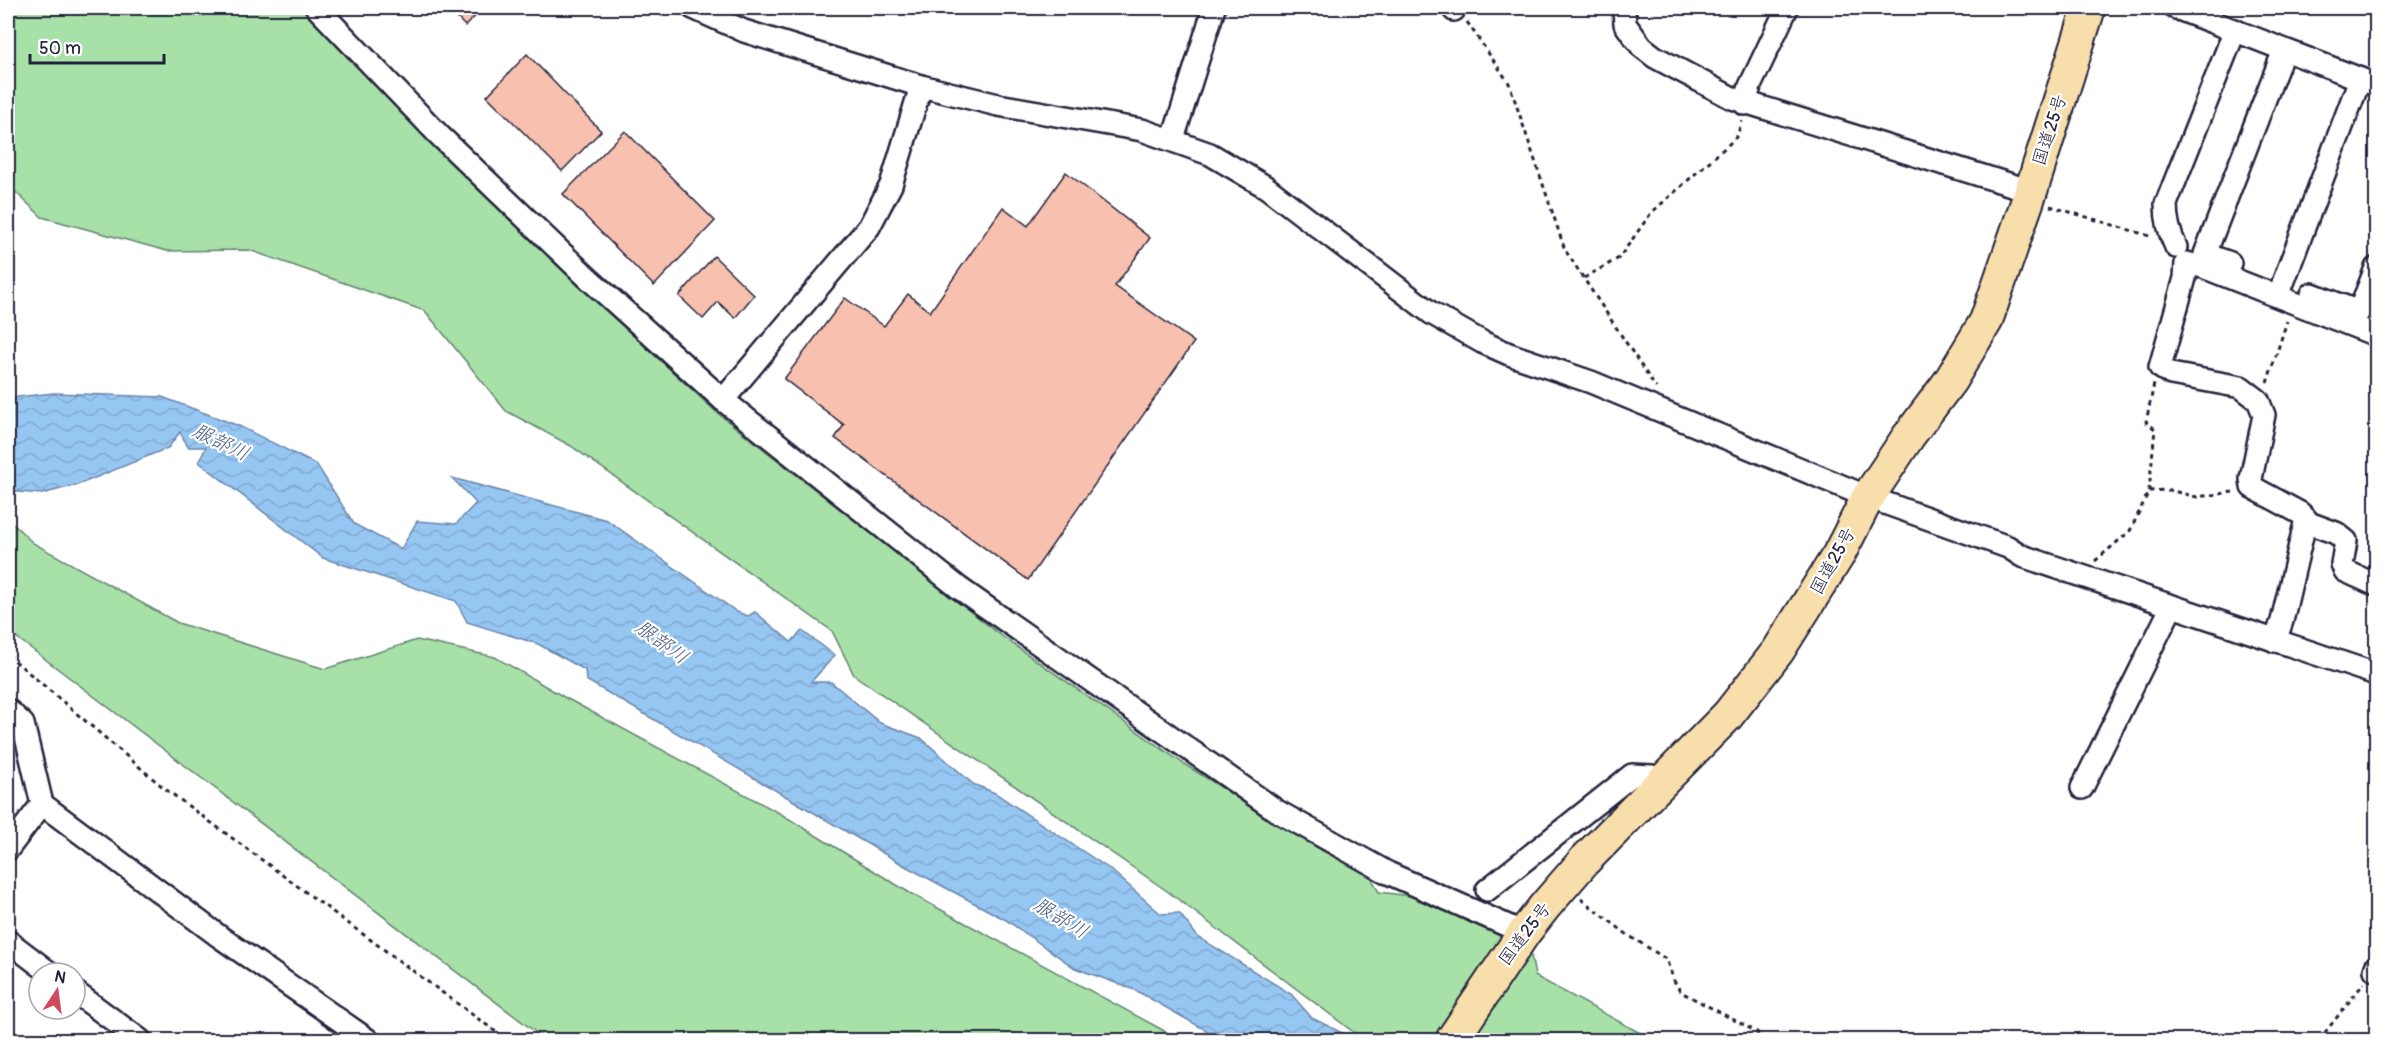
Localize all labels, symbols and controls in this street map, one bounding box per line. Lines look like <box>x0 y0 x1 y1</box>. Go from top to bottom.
scale bar <box>30 27 164 65</box>
text: 50 m <box>39 37 81 60</box>
street label: 国道25号 <box>2028 91 2072 169</box>
water label: 服部川 <box>189 418 253 466</box>
street label: 国道25号 <box>1805 523 1861 599</box>
water label: 服部川 <box>630 614 694 670</box>
water label: 服部川 <box>1029 892 1093 944</box>
street label: 国道25号 <box>1494 898 1556 970</box>
north arrow <box>27 961 87 1021</box>
text: N <box>53 966 68 988</box>

